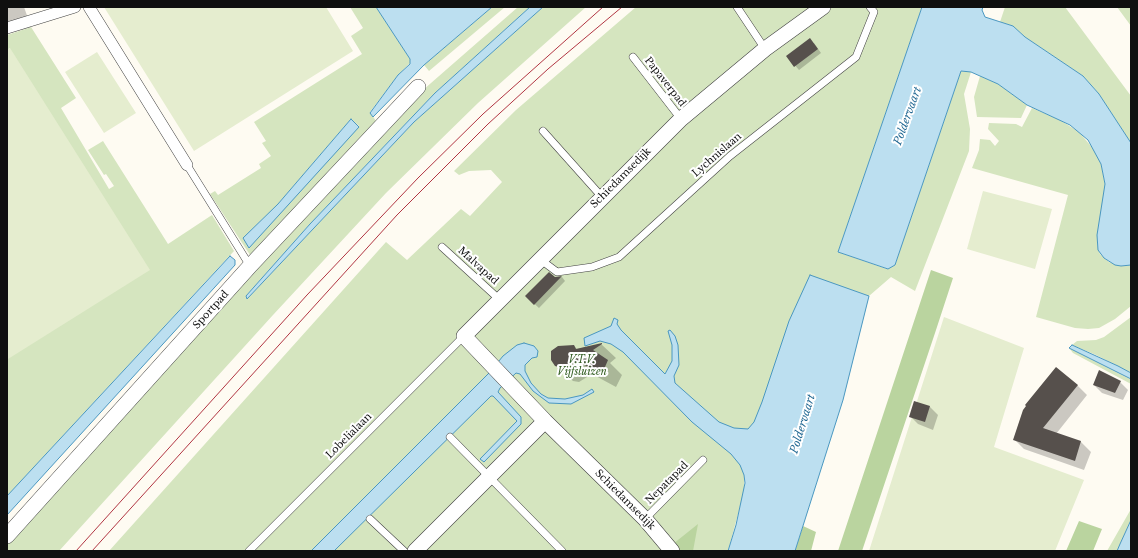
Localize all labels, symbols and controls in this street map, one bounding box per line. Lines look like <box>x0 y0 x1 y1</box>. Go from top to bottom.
street label: Papaverpad <box>642 55 688 109</box>
water label: Poldervaart <box>891 85 925 147</box>
street label: Lychnislaan <box>690 130 744 180</box>
street label: Schiedamsedijk <box>588 145 654 211</box>
street label: Malvapad <box>455 245 501 287</box>
street label: Sportpad <box>191 288 231 332</box>
park label: V.T.V. Vijfsluizen <box>557 354 607 378</box>
water label: Poldervaart <box>788 393 818 455</box>
street label: Lobelialaan <box>324 411 374 461</box>
street label: Nepatapad <box>643 459 691 507</box>
street label: Schiedamsedijk <box>592 467 658 533</box>

